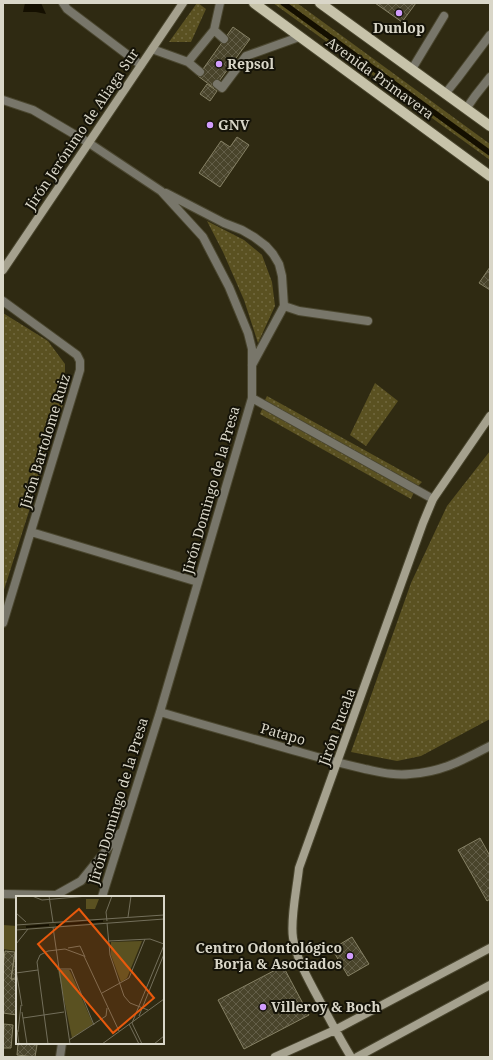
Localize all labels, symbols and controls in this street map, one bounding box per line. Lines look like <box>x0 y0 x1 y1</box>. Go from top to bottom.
marker: Dunlop <box>394 8 404 18</box>
place label: Dunlop <box>373 18 425 37</box>
street label: Avenida Primavera <box>323 32 438 123</box>
street label: Jirón Jerónimo de Aliaga Sur <box>20 44 143 214</box>
place label: Repsol <box>227 54 274 73</box>
marker: Repsol <box>214 59 224 69</box>
place label: GNV <box>218 115 250 134</box>
marker: GNV <box>205 120 215 130</box>
street label: Jirón Bartolome Ruiz <box>15 371 74 512</box>
street label: Jirón Domingo de la Presa <box>177 404 244 577</box>
street label: Jirón Pucala <box>313 685 359 769</box>
street label: Jirón Domingo de la Presa <box>83 715 152 887</box>
street label: Patapo <box>258 718 308 749</box>
inset map <box>16 896 164 1044</box>
place label: Centro Odontológico Borja & Asociados <box>195 938 342 973</box>
marker: Centro Odontológico Borja & Asociados <box>345 951 355 961</box>
place label: Villeroy & Boch <box>271 997 381 1016</box>
marker: Villeroy & Boch <box>258 1002 268 1012</box>

